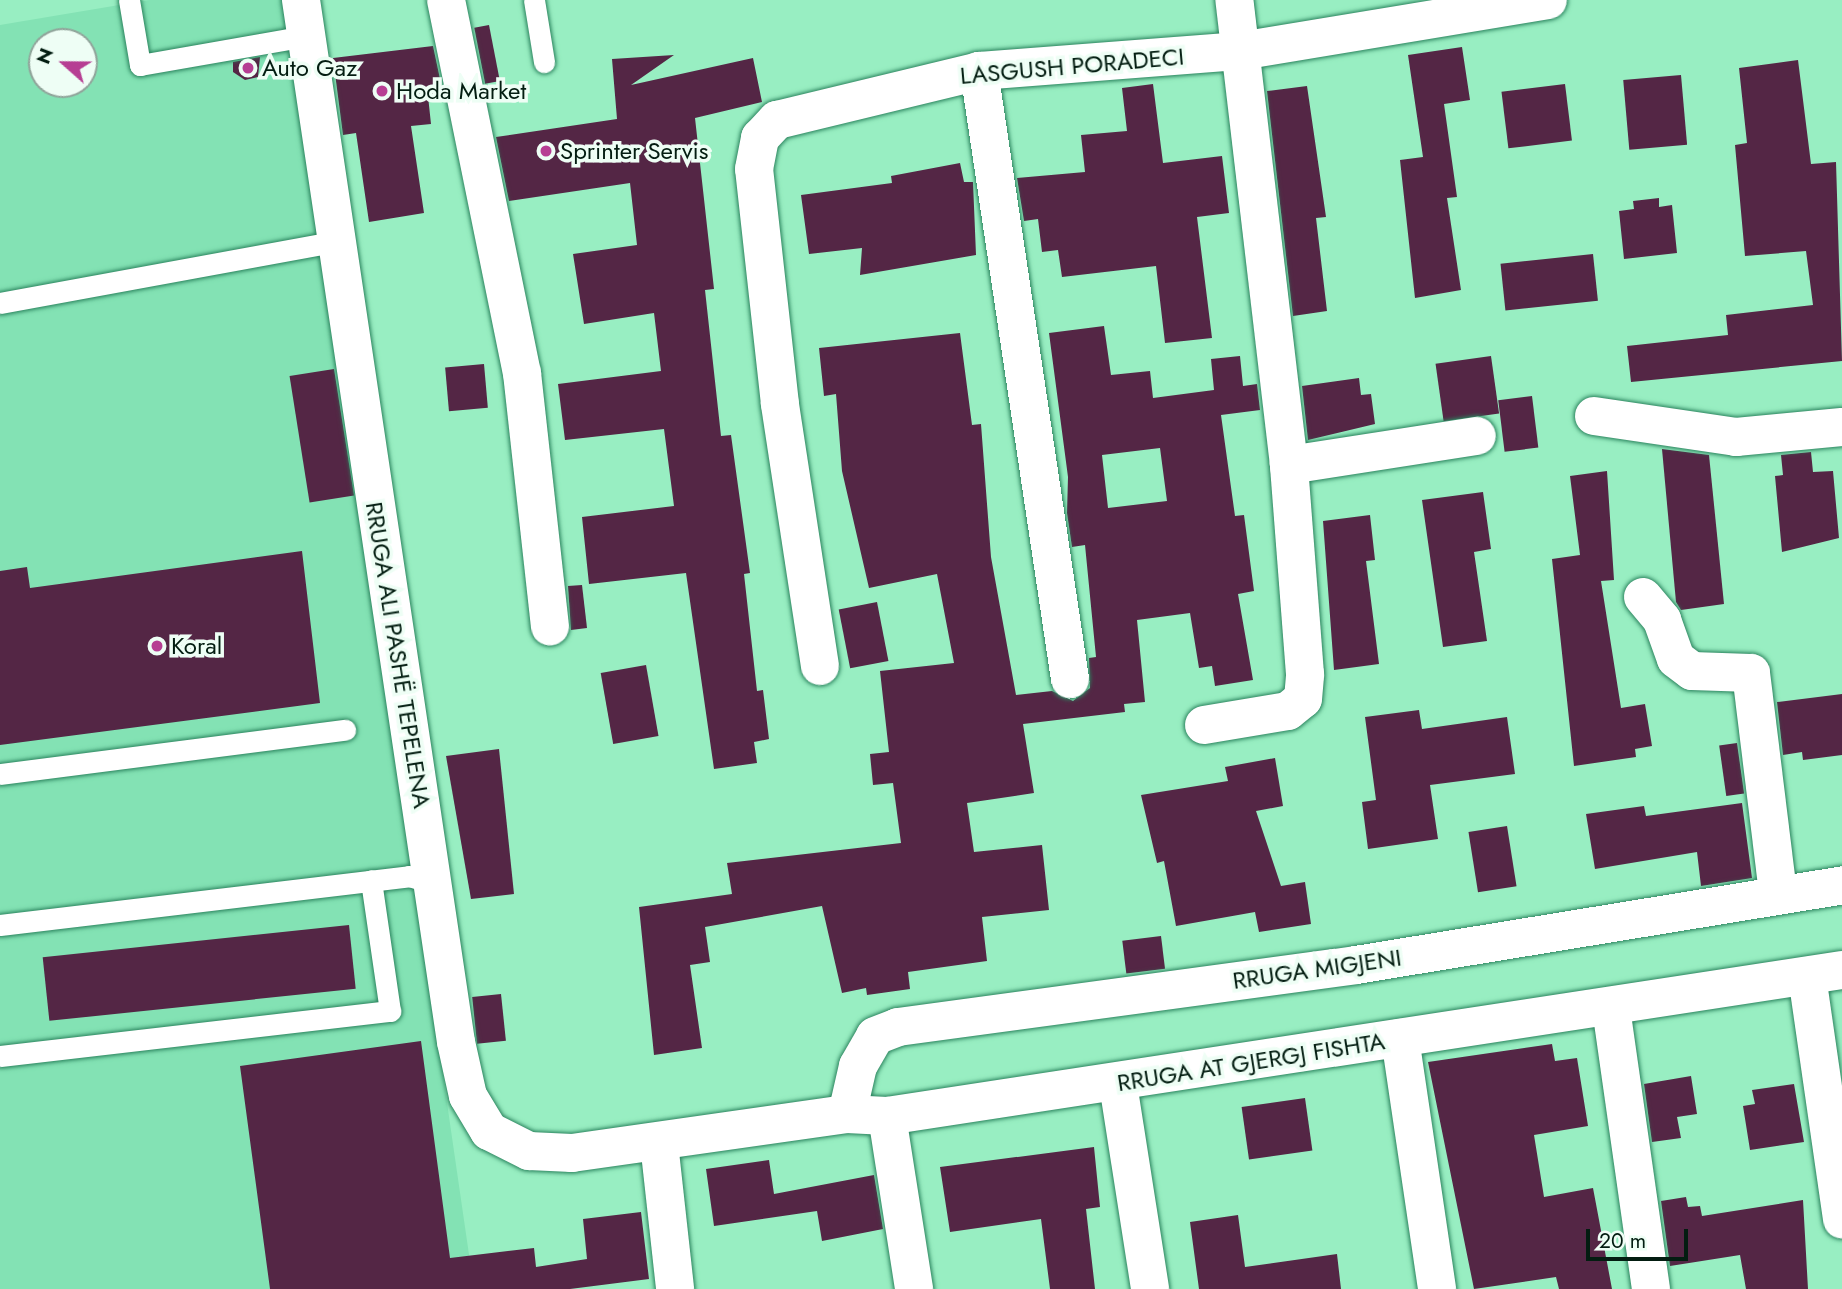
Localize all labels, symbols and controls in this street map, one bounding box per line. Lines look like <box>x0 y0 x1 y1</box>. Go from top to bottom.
north arrow <box>28 28 98 98</box>
street label: LASGUSH PORADECI <box>959 42 1185 90</box>
text: N <box>29 44 60 68</box>
place label: Auto Gaz <box>262 54 357 82</box>
marker: Auto Gaz <box>240 60 256 76</box>
place label: Hoda Market <box>396 77 526 105</box>
marker: Hoda Market <box>374 83 390 99</box>
place label: Sprinter Servis <box>560 137 708 165</box>
marker: Sprinter Servis <box>538 143 554 159</box>
street label: RRUGA ALI PASHË TEPELENA <box>360 500 436 810</box>
place label: Koral <box>171 632 222 660</box>
marker: Koral <box>149 638 165 654</box>
street label: RRUGA MIGJENI <box>1231 943 1403 995</box>
street label: RRUGA AT GJERGJ FISHTA <box>1115 1027 1387 1097</box>
scale bar <box>1590 1216 1692 1260</box>
text: 20 m <box>1599 1226 1646 1256</box>

